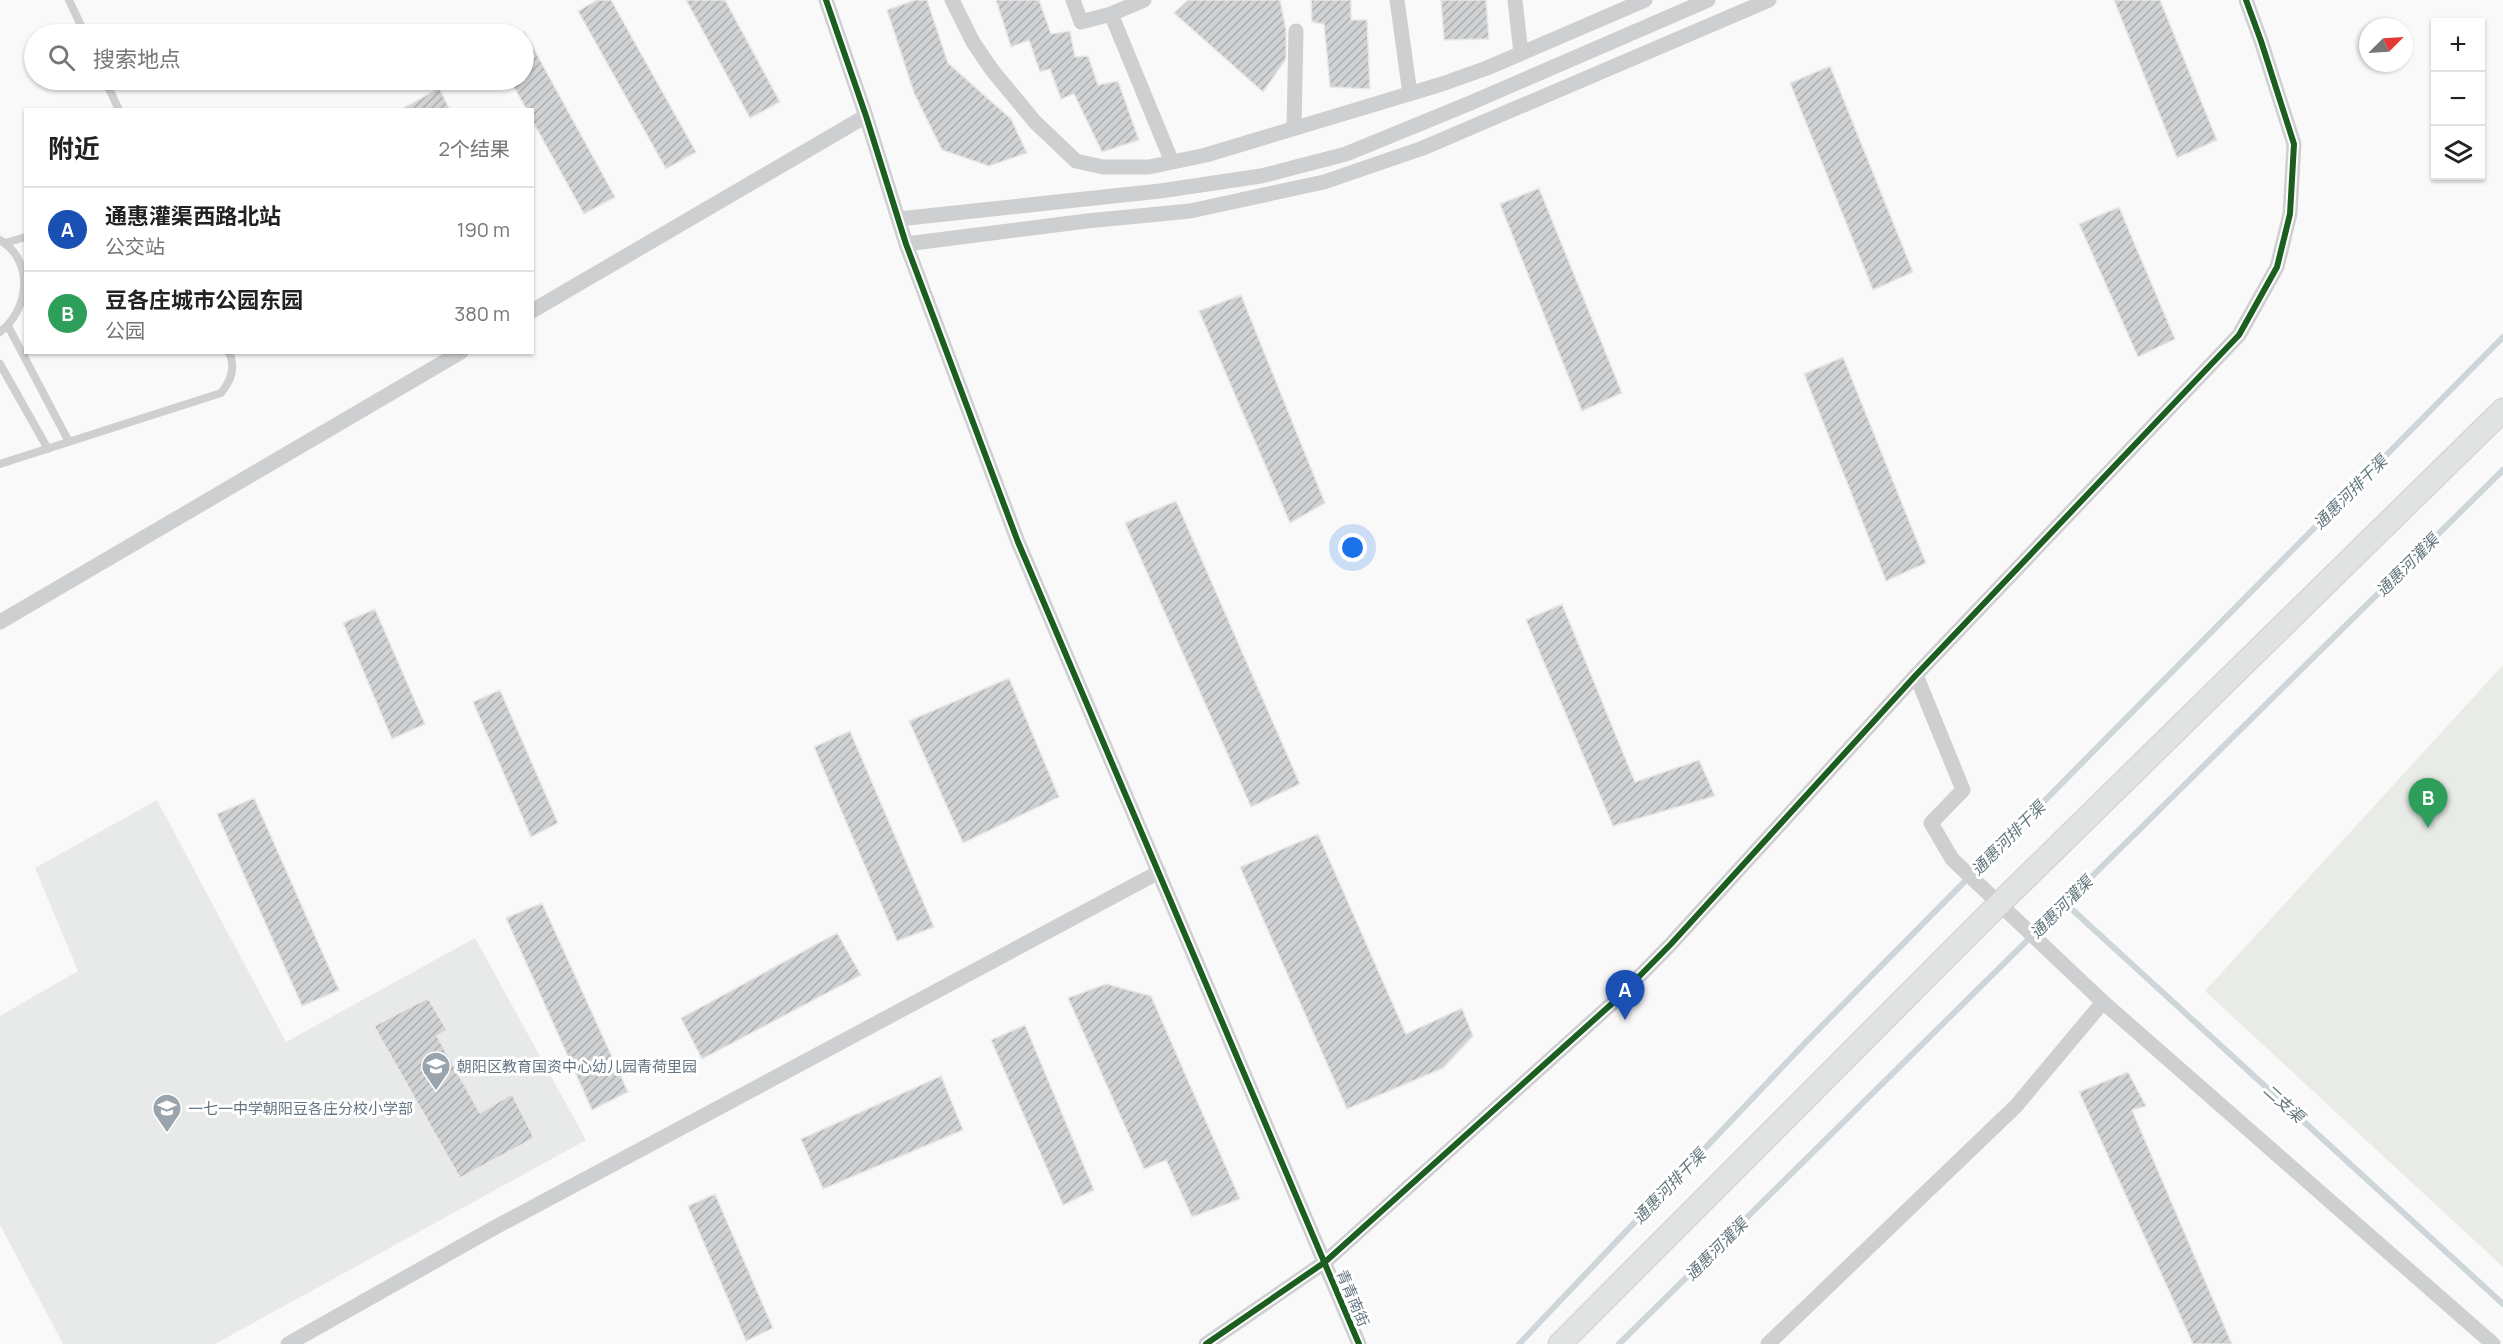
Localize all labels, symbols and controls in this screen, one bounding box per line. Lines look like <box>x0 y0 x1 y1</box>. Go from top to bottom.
north arrow <box>2359 18 2413 72</box>
map controls <box>2431 18 2485 180</box>
button: + <box>2431 18 2485 72</box>
search box <box>24 24 534 90</box>
icon: search <box>45 41 78 74</box>
text: 搜索地点 <box>93 44 181 74</box>
button: − <box>2431 72 2485 126</box>
button: layers <box>2431 126 2485 180</box>
text: 附近 <box>48 130 100 166</box>
text: 2个结果 <box>439 135 510 162</box>
text: 通惠灌渠西路北站 <box>105 201 281 231</box>
text: A <box>61 216 74 243</box>
text: 190 m <box>457 216 510 243</box>
text: 公交站 <box>105 233 165 260</box>
text: 豆各庄城市公园东园 <box>105 285 303 315</box>
text: B <box>61 300 74 327</box>
text: 380 m <box>454 300 510 327</box>
text: 公园 <box>105 317 145 344</box>
water label: 通惠河排干渠 <box>2308 449 2393 534</box>
water label: 通惠河灌渠 <box>2371 528 2444 601</box>
your location <box>1338 533 1367 562</box>
pin: B <box>2408 778 2448 828</box>
water label: 通惠河排干渠 <box>1966 795 2051 880</box>
water label: 通惠河灌渠 <box>2025 870 2098 943</box>
pin: A <box>1606 970 1644 1020</box>
school or university icon: 朝阳区教育国资中心幼儿园青荷里园 <box>420 1050 452 1092</box>
place label: 朝阳区教育国资中心幼儿园青荷里园 <box>457 1056 697 1077</box>
water label: 二支渠 <box>2259 1079 2311 1129</box>
school or university icon: 一七一中学朝阳豆各庄分校小学部 <box>151 1092 183 1134</box>
place label: 一七一中学朝阳豆各庄分校小学部 <box>188 1098 413 1119</box>
water label: 通惠河排干渠 <box>1628 1142 1712 1228</box>
water label: 通惠河灌渠 <box>1680 1212 1753 1285</box>
street label: 青青南街 <box>1332 1266 1374 1330</box>

